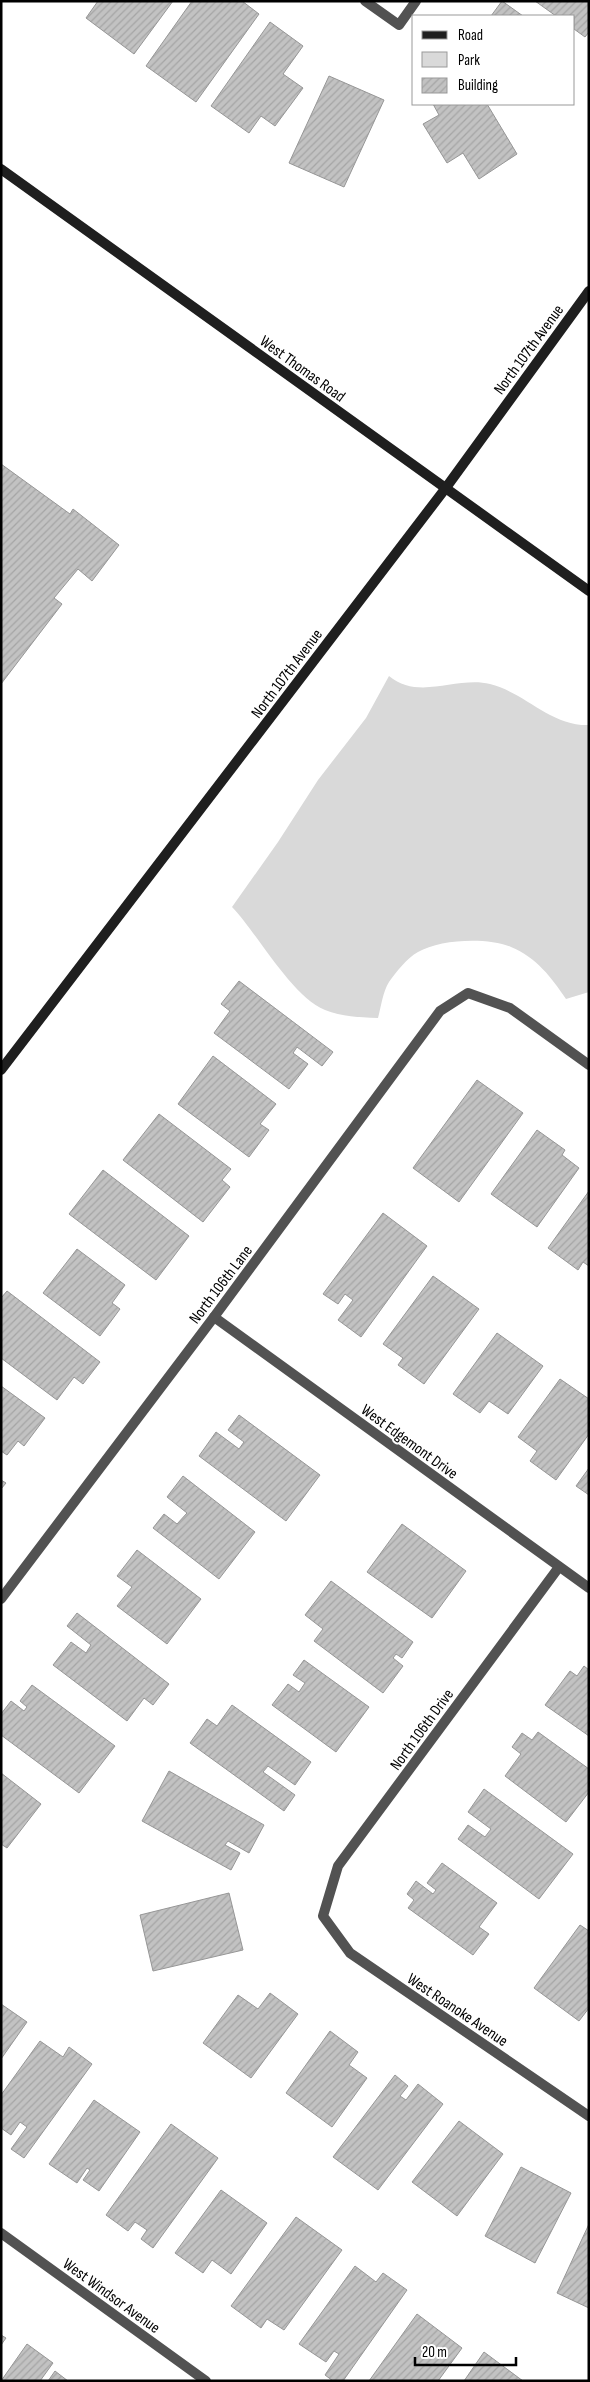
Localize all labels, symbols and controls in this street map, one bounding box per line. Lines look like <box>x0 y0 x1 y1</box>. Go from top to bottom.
legend <box>412 15 575 105</box>
text: Road <box>458 26 483 45</box>
text: Park <box>458 51 480 70</box>
text: Building <box>458 76 498 95</box>
street label: North 107th Avenue <box>490 301 568 399</box>
street label: West Thomas Road <box>256 332 349 407</box>
street label: North 107th Avenue <box>248 626 327 722</box>
street label: North 106th Lane <box>186 1242 257 1328</box>
street label: West Edgemont Drive <box>357 1401 461 1484</box>
street label: North 106th Drive <box>386 1686 458 1774</box>
street label: West Roanoke Avenue <box>403 1970 511 2051</box>
street label: West Windsor Avenue <box>59 2255 163 2338</box>
scale bar <box>415 2334 516 2366</box>
text: 20 m <box>422 2343 447 2362</box>

